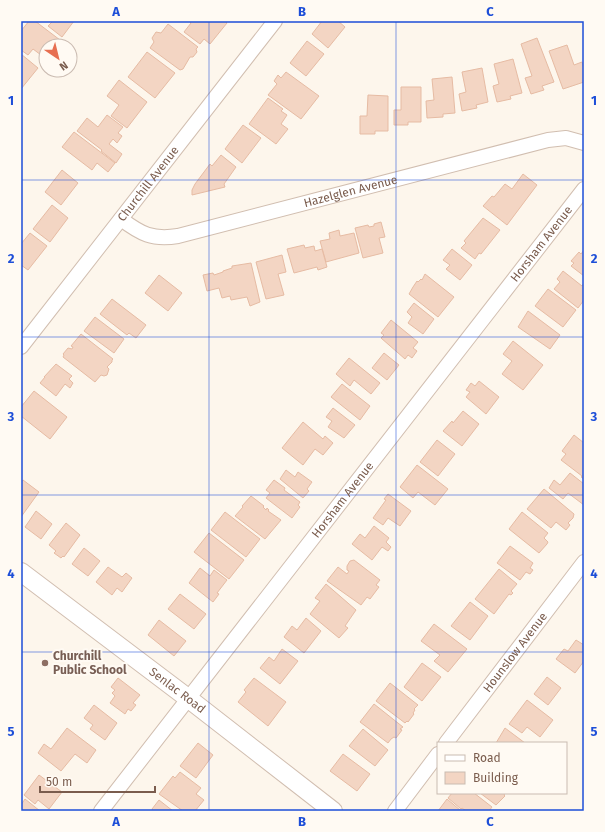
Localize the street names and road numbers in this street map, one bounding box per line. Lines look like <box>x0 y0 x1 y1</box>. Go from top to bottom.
street label: Churchill Avenue <box>115 143 182 224</box>
street label: Hazelglen Avenue <box>302 172 399 210</box>
street label: Horsham Avenue <box>508 203 575 285</box>
street label: Horsham Avenue <box>309 459 376 541</box>
street label: Hounslow Avenue <box>480 610 550 695</box>
street label: Senlac Road <box>146 664 208 716</box>

